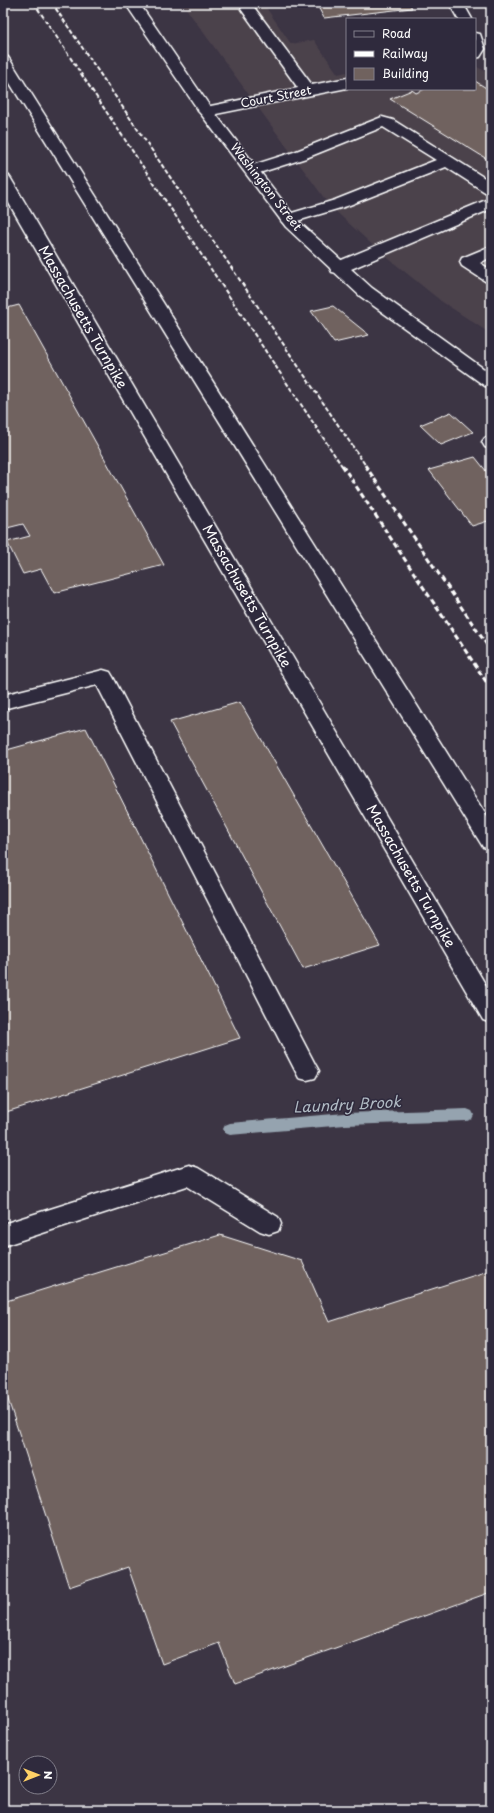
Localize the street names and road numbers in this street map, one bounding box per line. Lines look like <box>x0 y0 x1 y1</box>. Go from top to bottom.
street label: Court Street <box>239 80 313 112</box>
street label: Washington Street <box>227 139 307 234</box>
street label: Massachusetts Turnpike <box>34 241 133 392</box>
street label: Massachusetts Turnpike <box>198 520 297 671</box>
street label: Massachusetts Turnpike <box>362 800 461 951</box>

